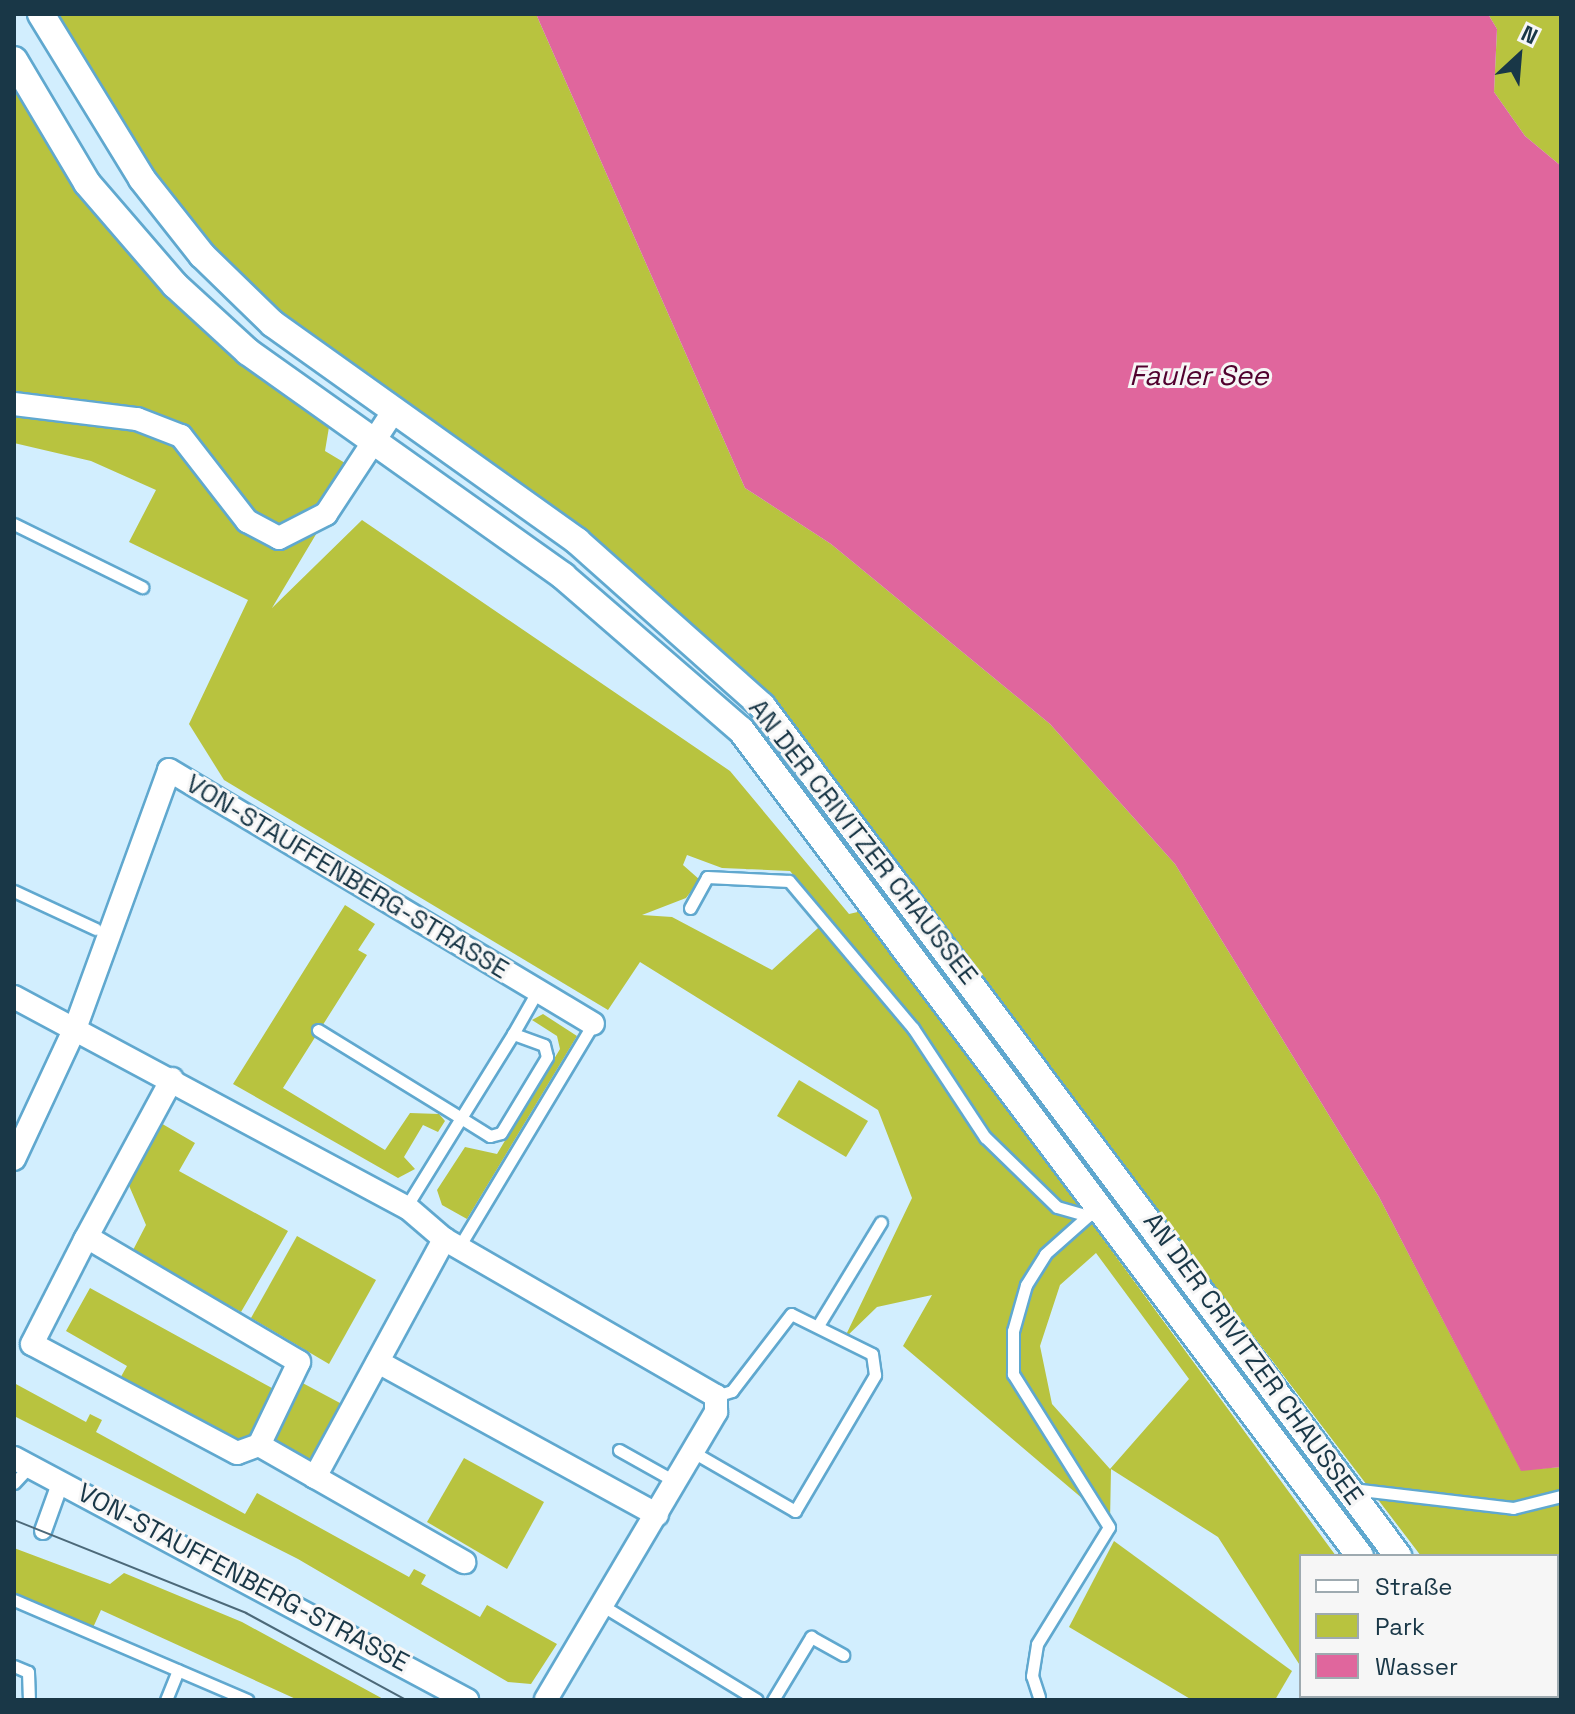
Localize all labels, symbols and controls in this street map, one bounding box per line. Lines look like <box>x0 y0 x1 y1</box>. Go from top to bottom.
north arrow <box>1479 16 1559 96</box>
text: N <box>1517 19 1542 50</box>
water label: Fauler See <box>1129 358 1269 392</box>
street label: AN DER CRIVITZER CHAUSSEE <box>742 693 984 991</box>
street label: VON-STAUFFENBERG-STRASSE <box>180 768 514 986</box>
street label: AN DER CRIVITZER CHAUSSEE <box>1137 1207 1369 1511</box>
street label: VON-STAUFFENBERG-STRASSE <box>72 1477 414 1679</box>
legend <box>1299 1554 1559 1698</box>
text: Straße <box>1375 1571 1452 1602</box>
text: Park <box>1375 1611 1425 1642</box>
text: Wasser <box>1375 1651 1458 1682</box>

